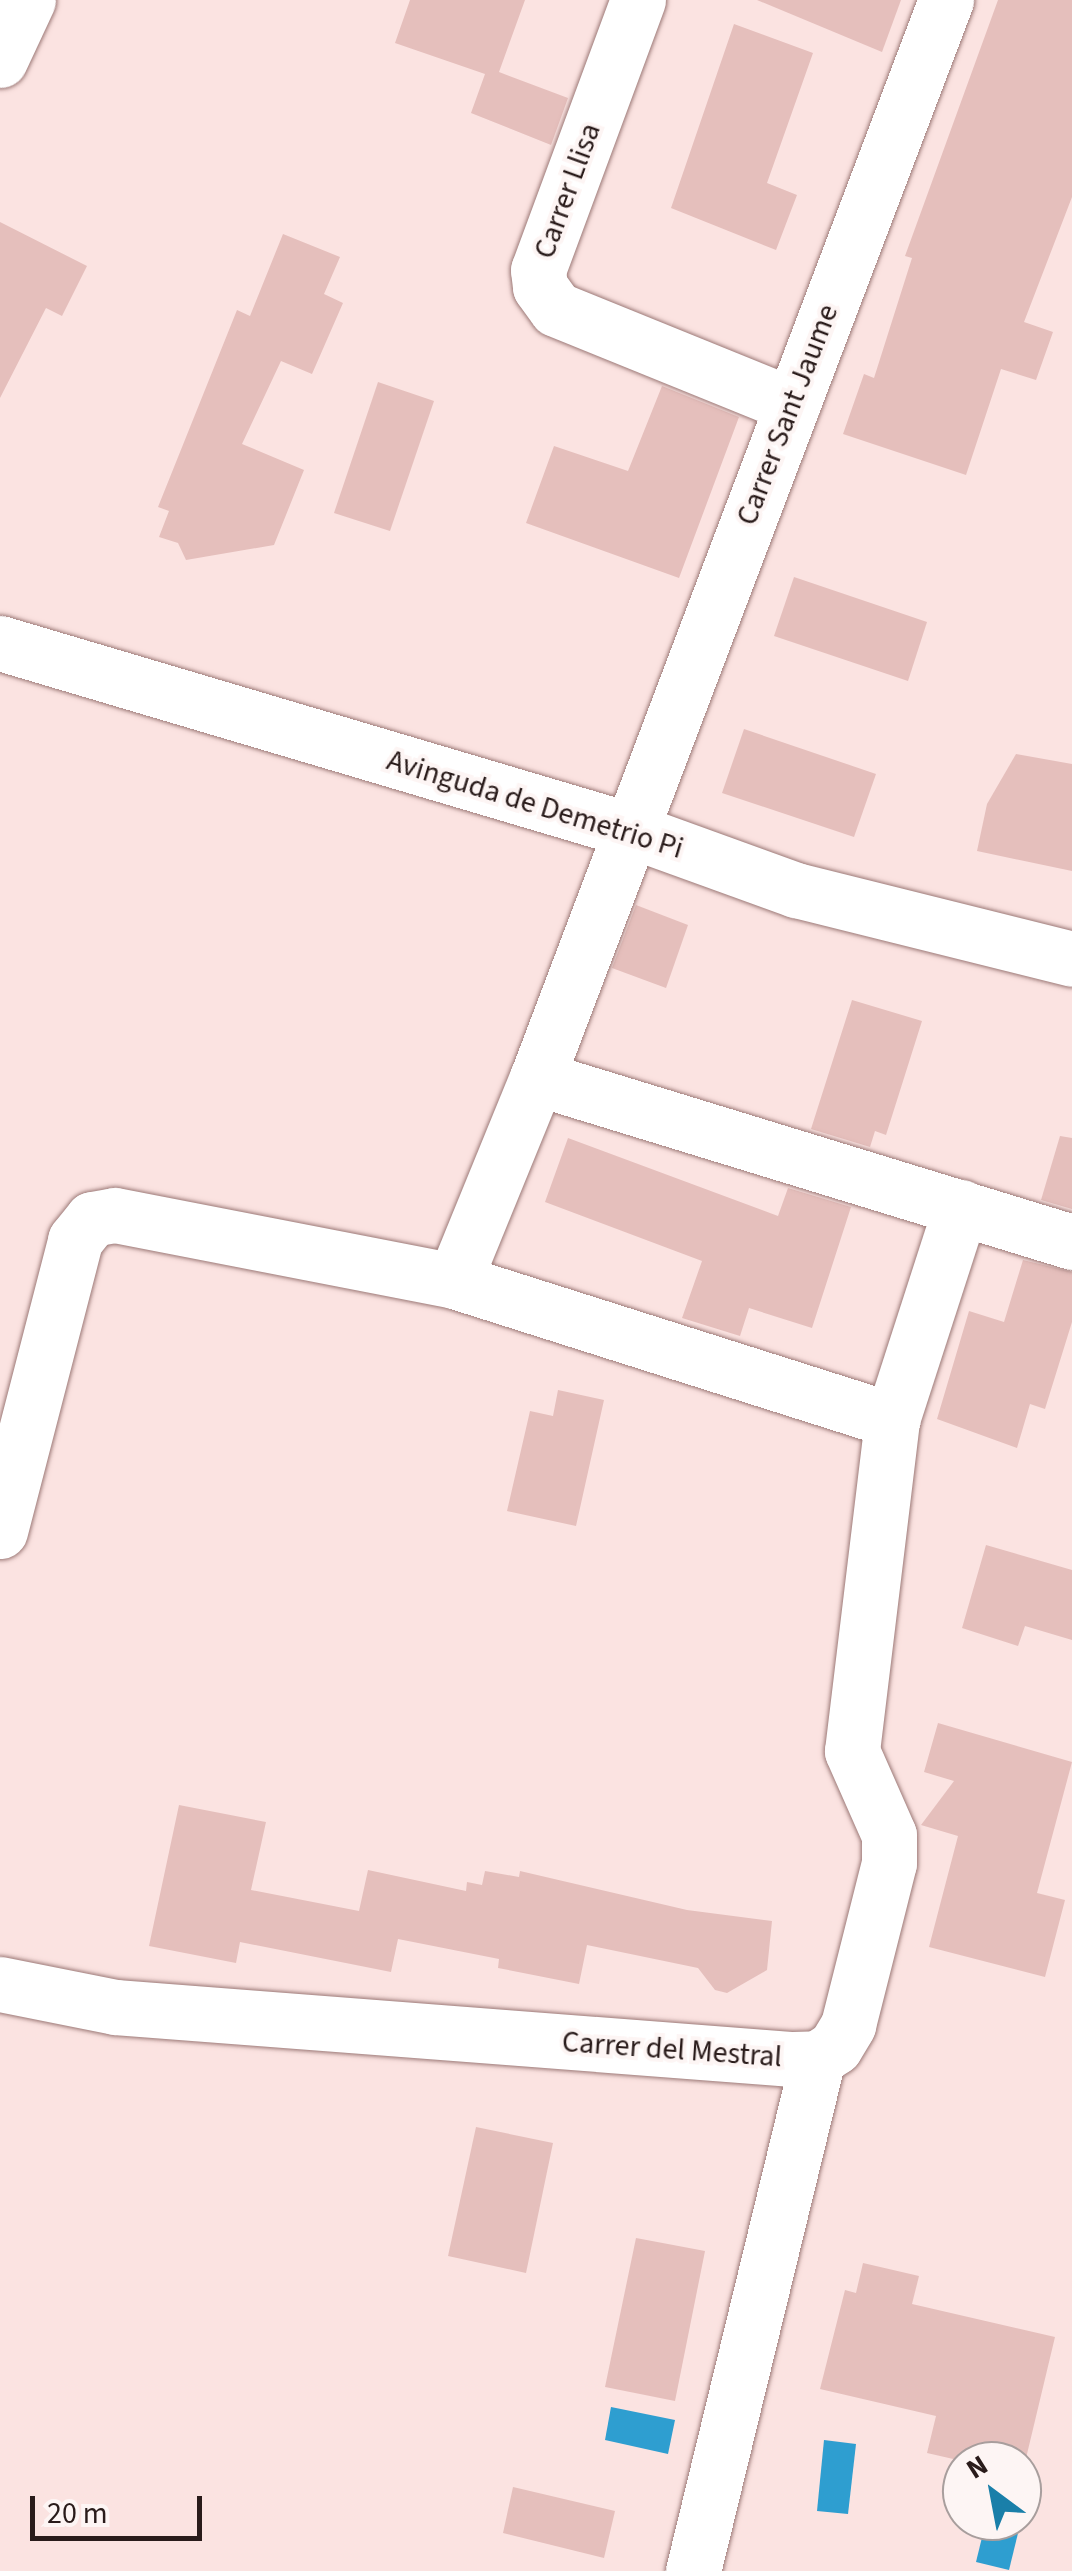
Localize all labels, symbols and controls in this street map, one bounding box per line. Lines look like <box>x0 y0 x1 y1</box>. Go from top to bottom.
street label: Carrer Llisa <box>527 118 609 264</box>
street label: Carrer Sant Jaume <box>729 300 847 530</box>
street label: Avinguda de Demetrio Pi <box>382 743 688 867</box>
street label: Carrer del Mestral <box>561 2024 783 2076</box>
north arrow <box>942 2441 1042 2541</box>
text: N <box>959 2445 996 2489</box>
scale bar <box>35 2476 208 2538</box>
text: 20 m <box>47 2492 108 2535</box>

